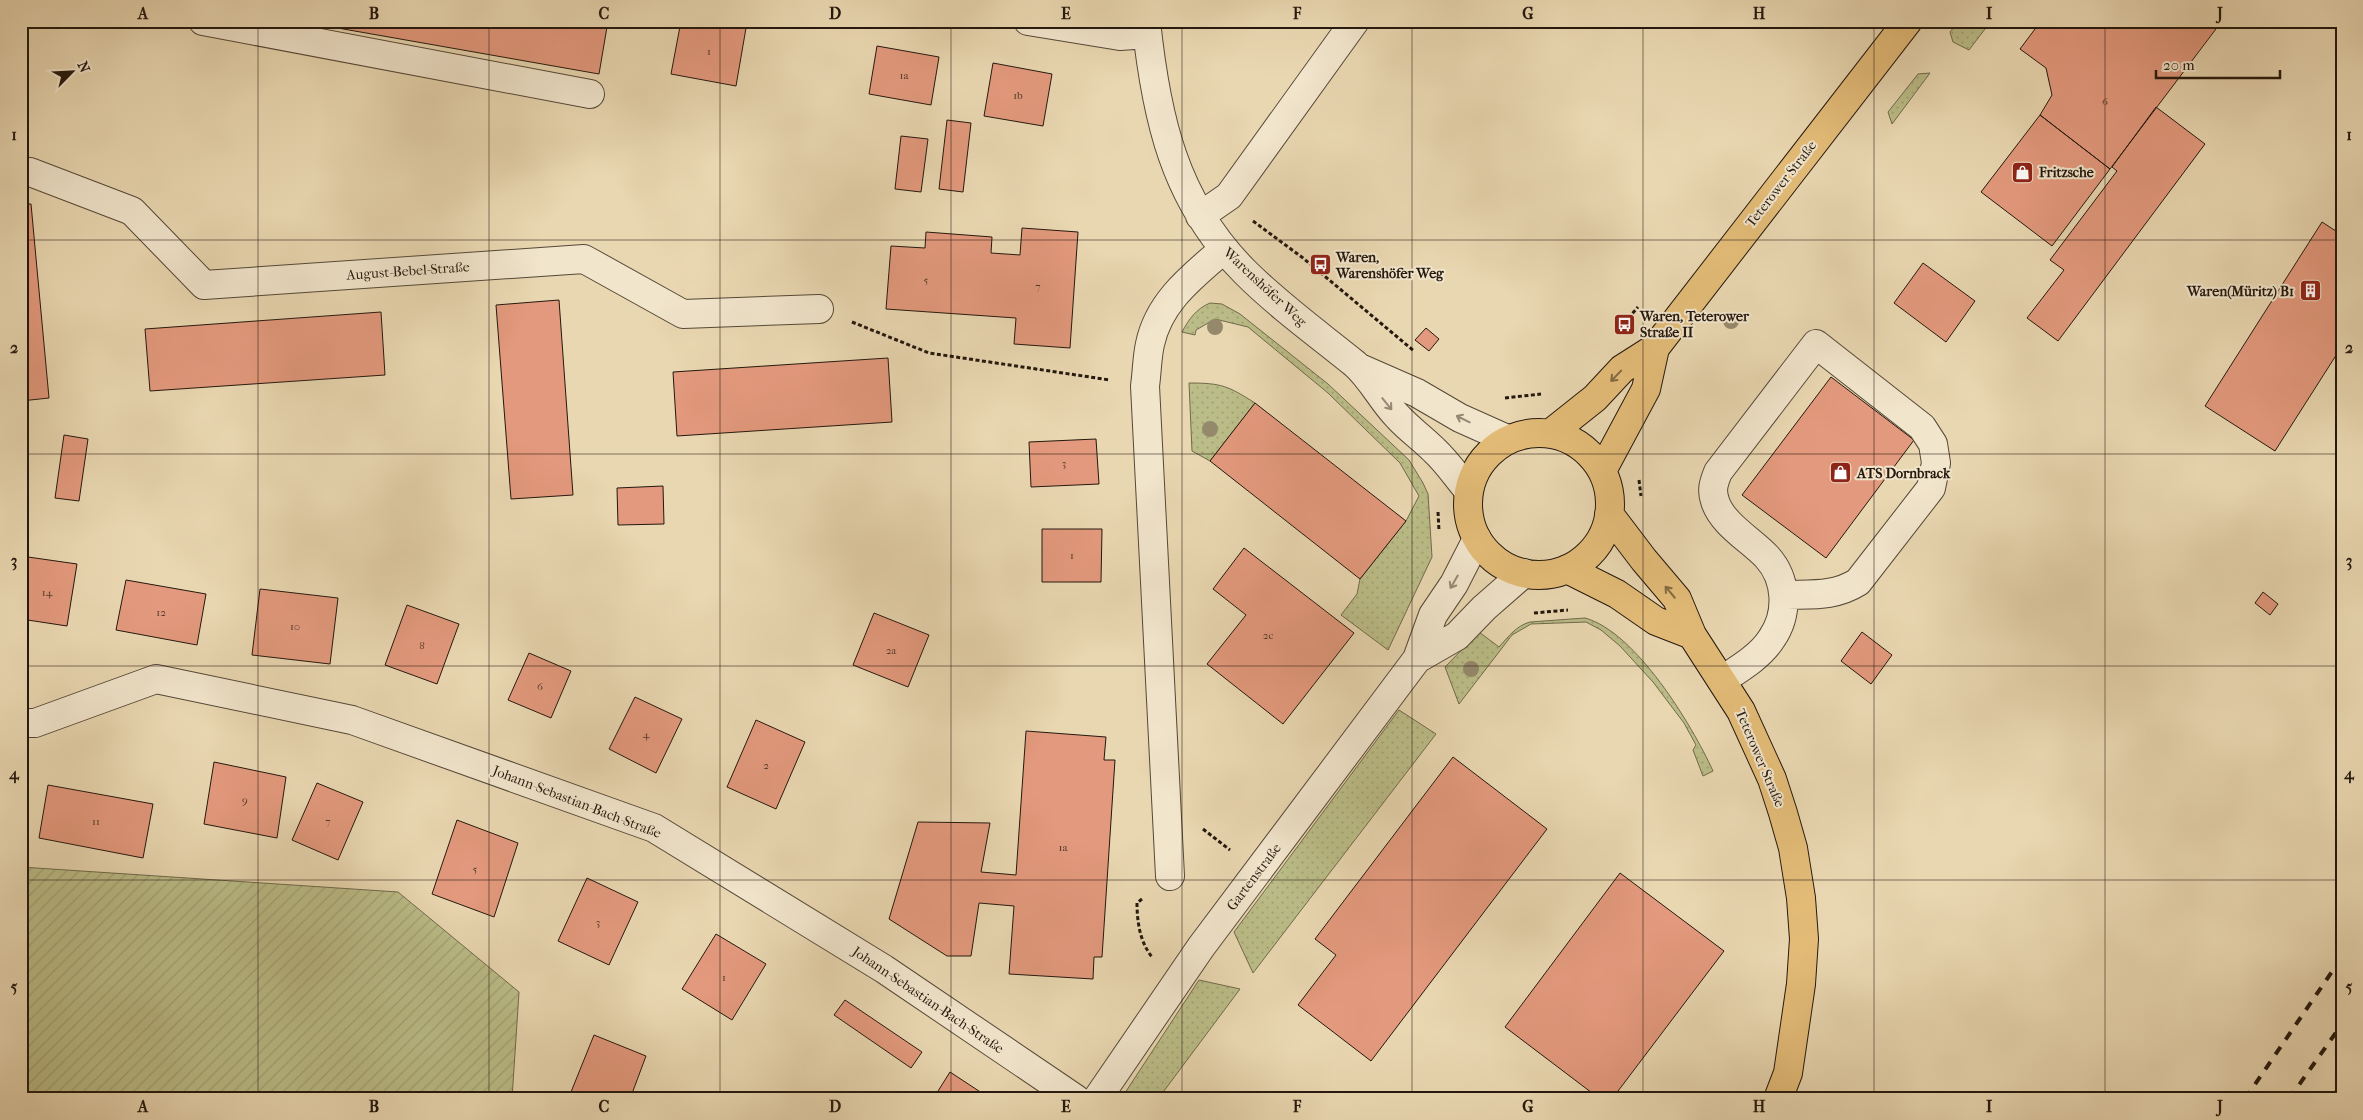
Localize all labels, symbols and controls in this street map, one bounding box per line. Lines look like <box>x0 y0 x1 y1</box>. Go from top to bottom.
text: A <box>137 4 149 23</box>
text: B <box>369 4 379 23</box>
text: C <box>599 4 610 23</box>
text: D <box>829 4 841 23</box>
text: E <box>1061 4 1071 23</box>
text: F <box>1292 4 1302 23</box>
text: G <box>1522 4 1534 23</box>
text: H <box>1753 4 1766 23</box>
text: I <box>1986 4 1993 23</box>
text: J <box>2215 4 2223 24</box>
house number: 1 <box>707 45 711 58</box>
north arrow <box>48 48 98 98</box>
scale bar <box>2156 48 2279 80</box>
text: 20 m <box>2163 56 2195 74</box>
text: N <box>73 59 93 76</box>
house number: 1a <box>899 69 909 82</box>
house number: 1b <box>1013 89 1023 102</box>
house number: 6 <box>2102 95 2108 108</box>
text: 1 <box>11 125 17 144</box>
text: 1 <box>2346 125 2352 144</box>
street label: Teterower Straße <box>1742 137 1820 231</box>
shop icon: Fritzsche <box>2011 160 2035 184</box>
place label: Fritzsche <box>2038 164 2094 181</box>
street label: Warenshöfer Weg <box>1219 243 1311 330</box>
place label: Waren, Warenshöfer Weg <box>1335 249 1444 282</box>
bus stop icon: Waren, Warenshöfer Weg <box>1308 253 1332 277</box>
street label: August-Bebel-Straße <box>345 258 470 284</box>
house number: 5 <box>924 274 929 287</box>
building icon: Waren(Müritz) B1 <box>2298 279 2322 303</box>
house number: 7 <box>1035 280 1041 293</box>
place label: Waren(Müritz) B1 <box>2186 283 2294 300</box>
place label: Waren, Teterower Straße II <box>1639 308 1750 341</box>
bus stop icon: Waren, Teterower Straße II <box>1612 312 1636 336</box>
text: 2 <box>10 338 18 357</box>
text: 2 <box>2345 338 2353 357</box>
one-way arrow <box>1610 370 1622 382</box>
one-way arrow <box>1382 397 1392 411</box>
one-way arrow <box>1456 414 1471 423</box>
house number: 3 <box>1062 457 1066 470</box>
shop icon: ATS Dornbrack <box>1829 461 1853 485</box>
place label: ATS Dornbrack <box>1856 465 1951 482</box>
house number: 1 <box>1070 549 1074 562</box>
text: 3 <box>11 551 17 571</box>
text: 3 <box>2346 551 2352 571</box>
one-way arrow <box>1449 575 1459 589</box>
one-way arrow <box>1665 585 1676 598</box>
house number: 14 <box>42 586 53 599</box>
house number: 12 <box>156 606 166 619</box>
house number: 10 <box>290 620 300 633</box>
house number: 2c <box>1263 629 1273 642</box>
house number: 8 <box>419 639 425 652</box>
house number: 2a <box>886 644 897 657</box>
house number: 6 <box>537 680 543 693</box>
street label: Teterower Straße <box>1732 706 1788 810</box>
house number: 4 <box>643 728 650 741</box>
house number: 2 <box>763 759 769 772</box>
street label: Johann-Sebastian-Bach-Straße <box>489 762 664 842</box>
text: 4 <box>8 764 20 784</box>
text: 4 <box>2343 764 2355 784</box>
house number: 9 <box>242 794 248 807</box>
house number: 11 <box>92 815 100 828</box>
house number: 7 <box>325 815 331 828</box>
street label: Gartenstraße <box>1223 840 1285 914</box>
house number: 1a <box>1058 841 1068 854</box>
house number: 5 <box>473 863 478 876</box>
house number: 3 <box>596 916 600 929</box>
street label: Johann-Sebastian-Bach-Straße <box>848 942 1007 1057</box>
house number: 1 <box>722 971 726 984</box>
text: 5 <box>11 977 18 996</box>
text: 5 <box>2346 977 2353 996</box>
text: A <box>137 1097 149 1116</box>
text: B <box>369 1097 379 1116</box>
text: C <box>599 1097 610 1116</box>
text: D <box>829 1097 841 1116</box>
text: E <box>1061 1097 1071 1116</box>
text: F <box>1292 1097 1302 1116</box>
text: G <box>1522 1097 1534 1116</box>
text: H <box>1753 1097 1766 1116</box>
text: I <box>1986 1097 1993 1116</box>
text: J <box>2215 1097 2223 1117</box>

